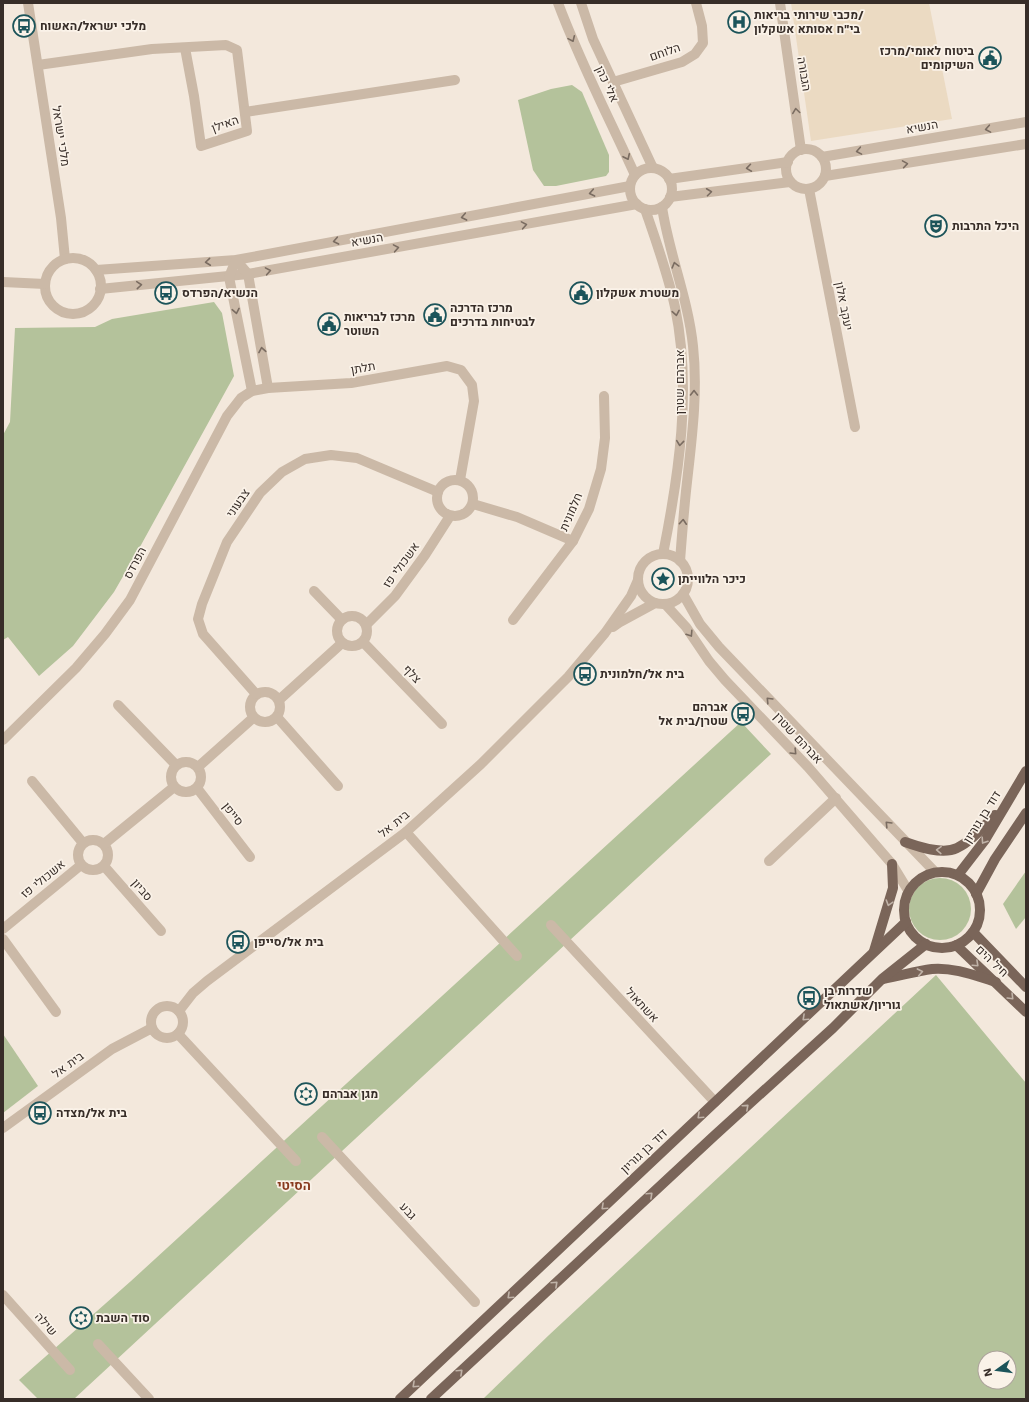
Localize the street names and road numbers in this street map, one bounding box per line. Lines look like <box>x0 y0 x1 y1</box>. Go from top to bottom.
street label: הלוחם <box>648 40 682 64</box>
street label: הגבורה <box>794 56 814 92</box>
street label: אלי כהן <box>593 64 622 105</box>
street label: מלכי ישראל <box>49 105 73 167</box>
street label: האילן <box>209 113 241 135</box>
street label: הנשיא <box>905 117 939 137</box>
street label: הנשיא <box>350 230 384 250</box>
street label: יעקב אלון <box>832 280 856 332</box>
street label: אברהם שטרן <box>673 349 687 414</box>
street label: תלתן <box>350 359 376 377</box>
street label: צבעוני <box>223 486 253 520</box>
street label: חלמונית <box>557 491 585 533</box>
street label: אשכולי פז <box>380 539 422 591</box>
street label: הפרדס <box>121 545 149 581</box>
street label: צלף <box>400 662 424 686</box>
street label: אברהם שטרן <box>771 709 825 767</box>
street label: דוד בן גוריון <box>961 788 1003 846</box>
street label: סייפן <box>220 799 246 829</box>
street label: בית אל <box>376 807 413 841</box>
street label: אשכולי פז <box>18 857 68 901</box>
street label: סביון <box>129 876 155 904</box>
street label: חיל הים <box>973 942 1011 980</box>
street label: אשתאול <box>623 985 662 1025</box>
street label: בית אל <box>50 1049 87 1081</box>
street label: דוד בן גוריון <box>618 1126 670 1176</box>
street label: גבע <box>397 1200 419 1223</box>
street label: שילה <box>32 1310 60 1338</box>

